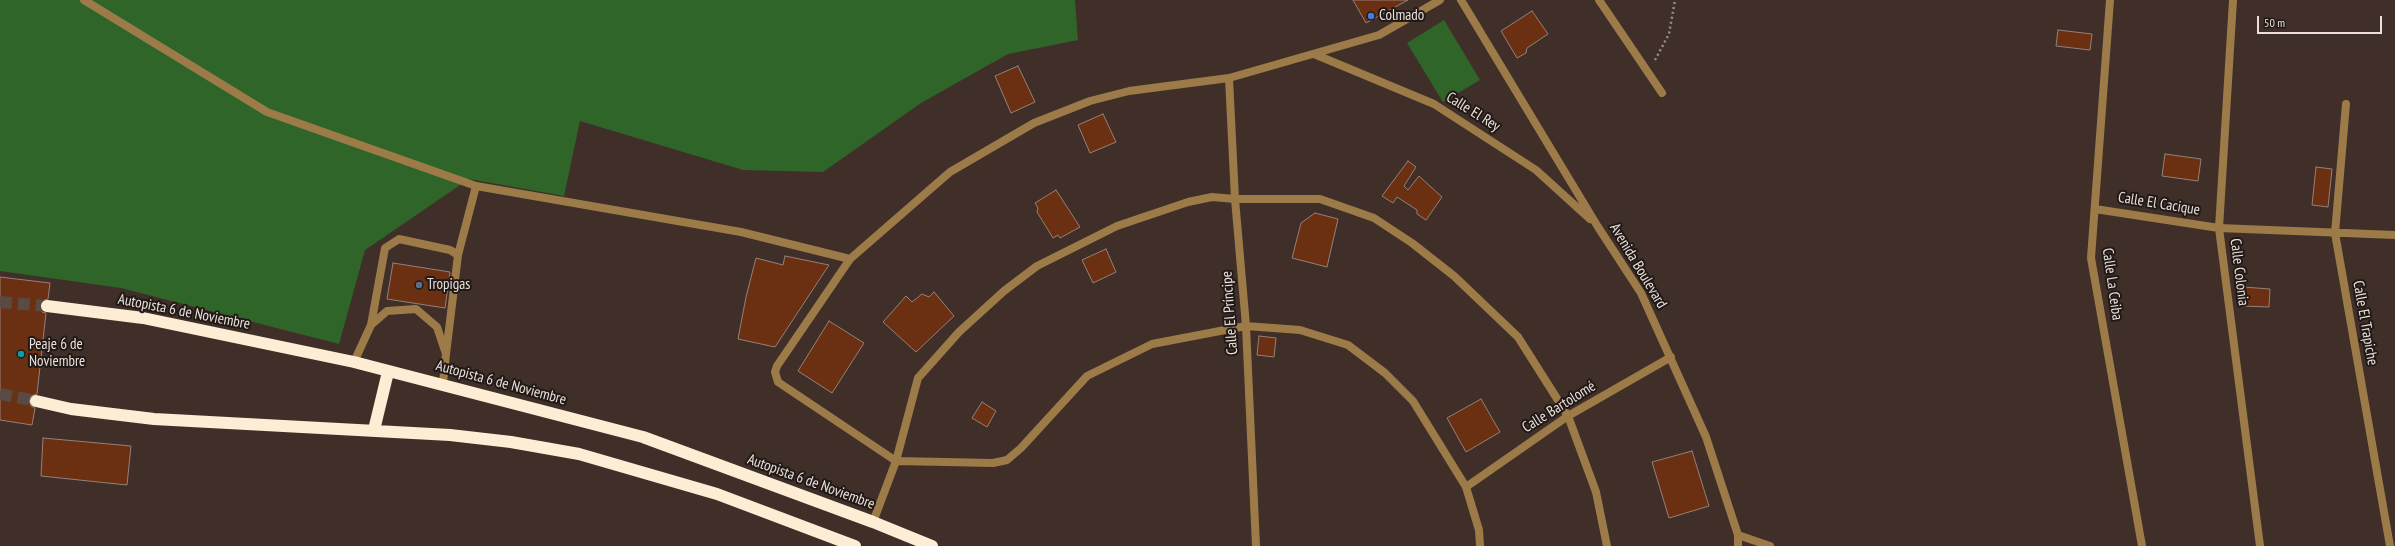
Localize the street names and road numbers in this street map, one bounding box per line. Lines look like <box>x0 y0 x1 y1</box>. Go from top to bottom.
street label: Calle El Rey <box>1443 88 1503 136</box>
street label: Calle El Cacique <box>2117 189 2201 219</box>
street label: Avenida Boulevard <box>1606 220 1670 312</box>
street label: Calle Colonia <box>2226 237 2252 307</box>
street label: Calle La Ceiba <box>2098 247 2126 321</box>
street label: Calle El Príncipe <box>1218 271 1242 355</box>
street label: Calle El Trapiche <box>2349 279 2381 367</box>
street label: Autopista 6 de Noviembre <box>116 290 252 334</box>
street label: Autopista 6 de Noviembre <box>434 357 568 409</box>
street label: Calle Bartolomé <box>1519 377 1599 437</box>
street label: Autopista 6 de Noviembre <box>745 451 877 513</box>

